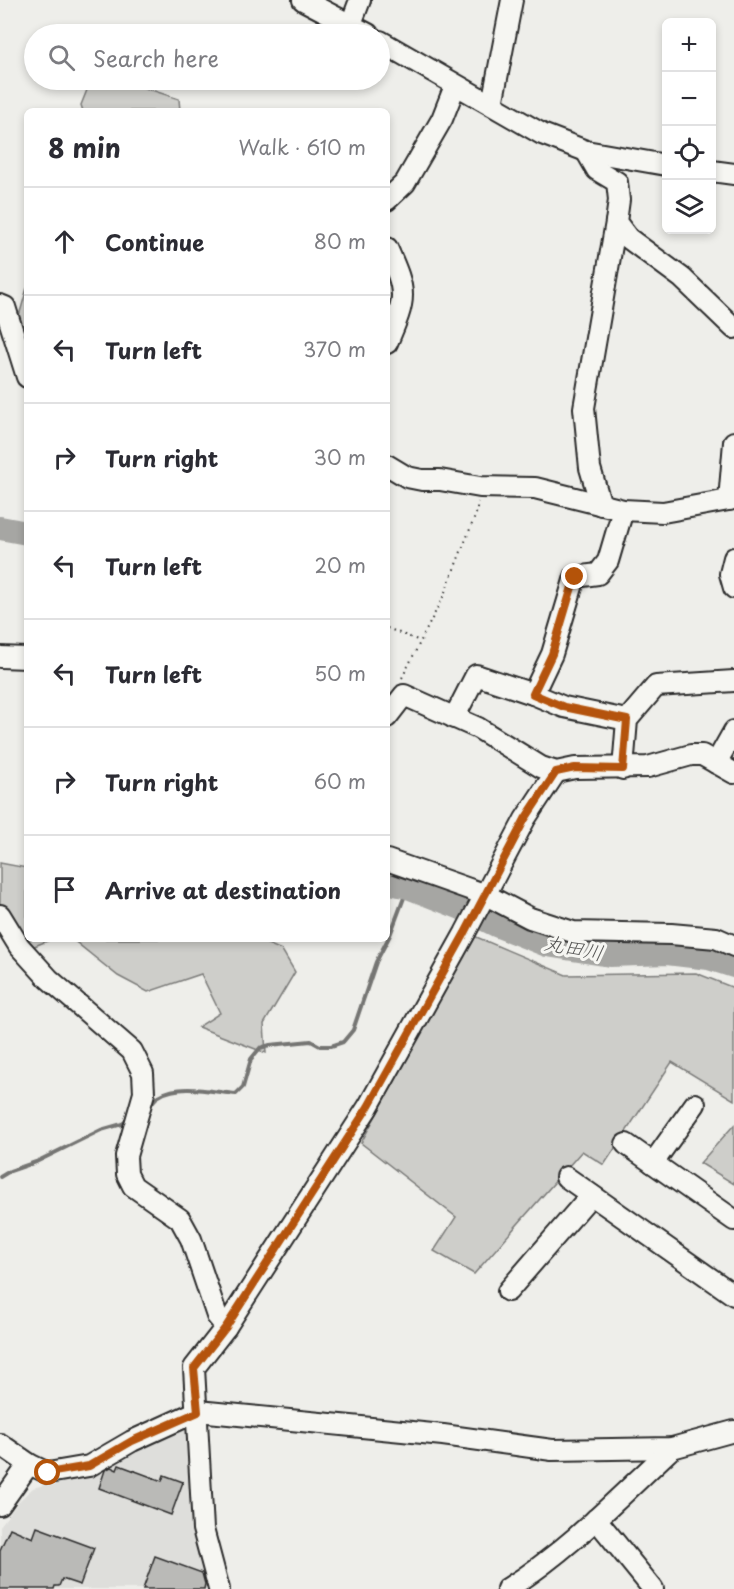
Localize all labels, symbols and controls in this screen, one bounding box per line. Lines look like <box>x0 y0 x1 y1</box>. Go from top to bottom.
map controls <box>662 18 716 234</box>
button: + <box>662 18 716 72</box>
search box <box>24 24 390 90</box>
icon: search <box>45 41 78 74</box>
text: Search here <box>93 41 219 74</box>
button: − <box>662 72 716 126</box>
button: locate <box>662 126 716 180</box>
text: 8 min <box>48 128 121 167</box>
text: Walk · 610 m <box>239 132 366 162</box>
button: layers <box>662 180 716 234</box>
icon: ahead <box>48 225 81 258</box>
text: Continue <box>105 225 204 258</box>
text: 80 m <box>314 226 366 256</box>
icon: left <box>48 333 81 366</box>
text: Turn left <box>105 333 202 366</box>
text: 370 m <box>303 334 366 364</box>
icon: right <box>48 441 81 474</box>
text: Turn right <box>105 441 218 474</box>
text: 30 m <box>313 442 366 472</box>
icon: left <box>48 549 81 582</box>
text: Turn left <box>105 549 202 582</box>
text: 20 m <box>314 550 366 580</box>
route end <box>561 563 587 589</box>
icon: left <box>48 657 81 690</box>
text: Turn left <box>105 657 202 690</box>
text: 50 m <box>314 658 366 688</box>
icon: right <box>48 765 81 798</box>
text: Turn right <box>105 765 218 798</box>
text: 60 m <box>314 766 366 796</box>
icon: arrive <box>48 873 81 906</box>
text: Arrive at destination <box>105 873 341 906</box>
water label: 丸田川 <box>542 927 606 967</box>
route start <box>34 1459 60 1485</box>

